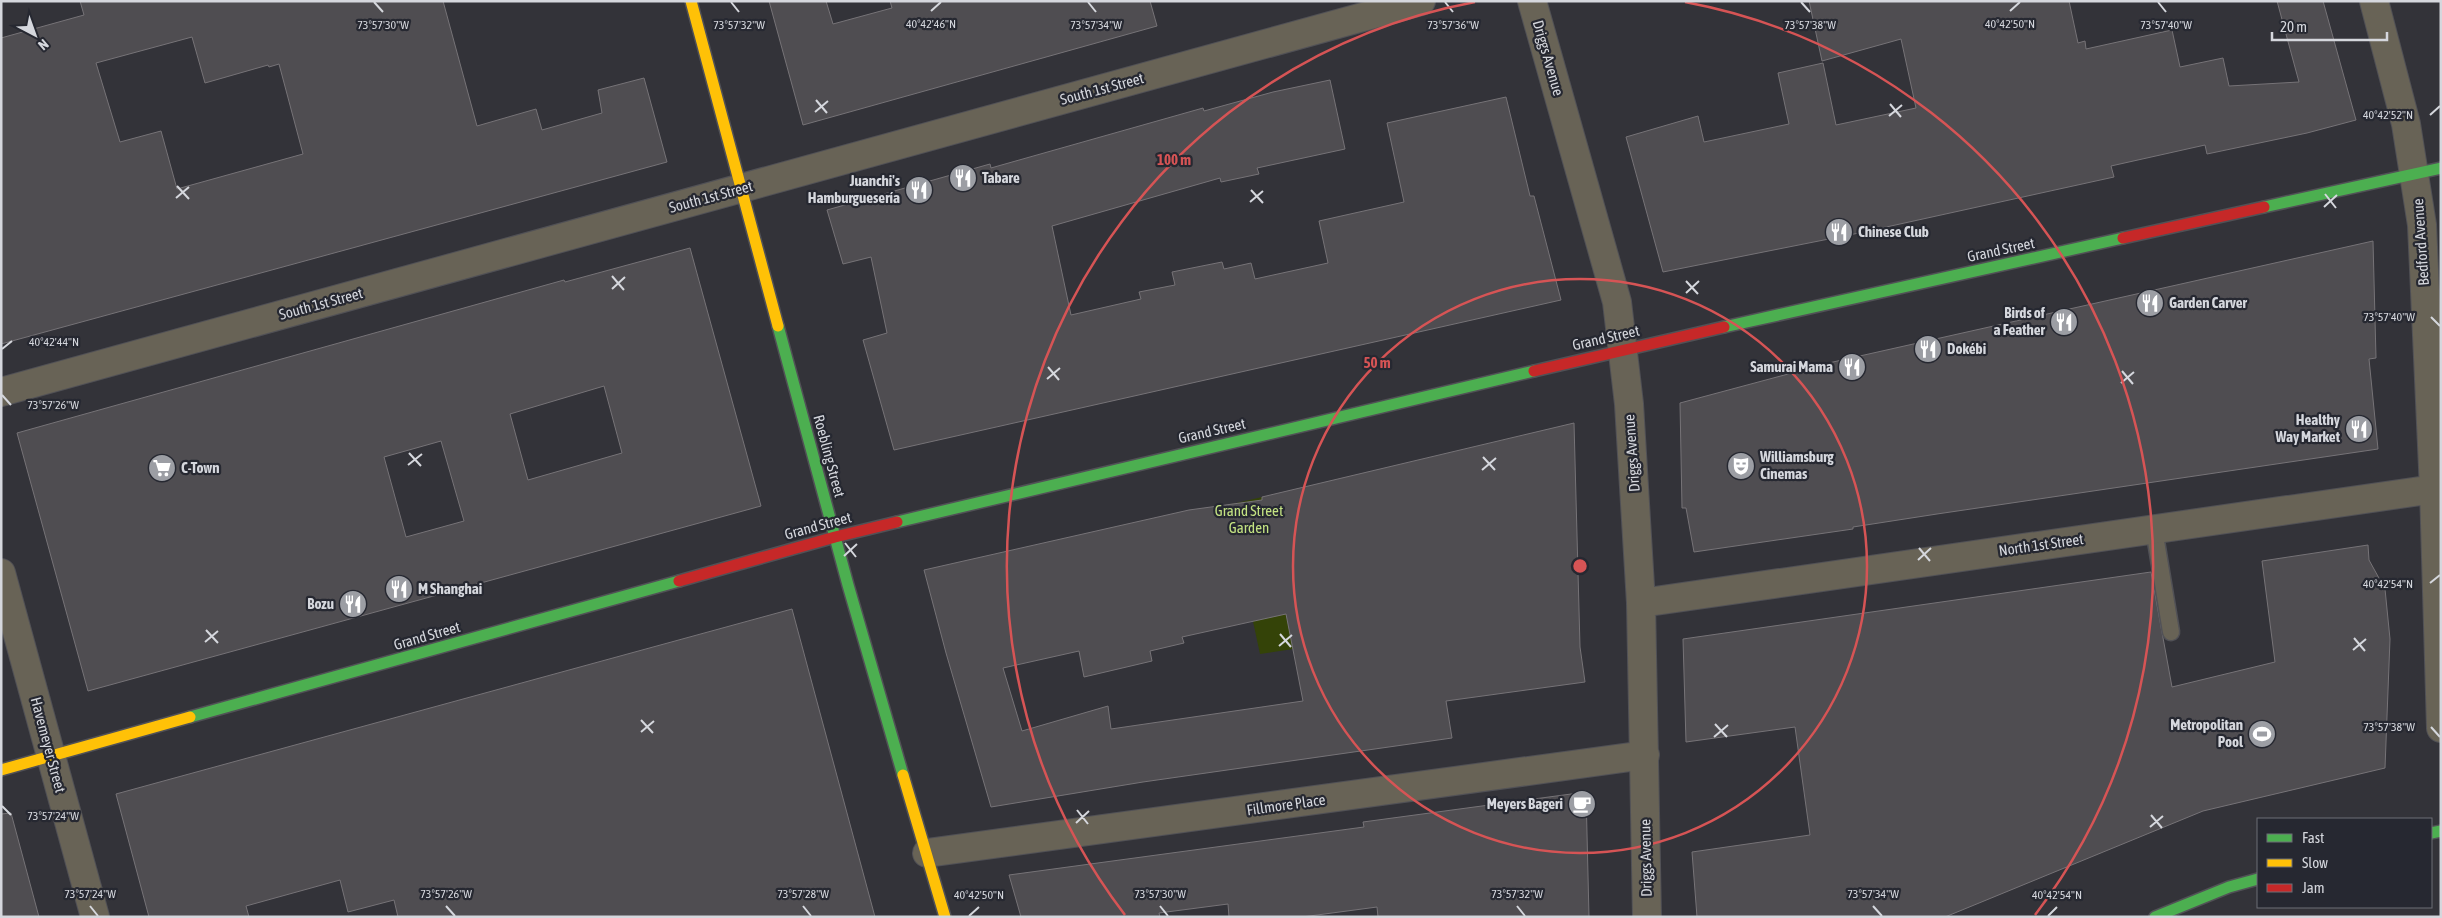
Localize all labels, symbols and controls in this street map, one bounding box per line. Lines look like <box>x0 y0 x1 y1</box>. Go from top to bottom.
north arrow <box>10 10 60 60</box>
scale bar <box>2272 10 2387 42</box>
text: 40°42'46"N <box>906 17 956 31</box>
text: 40°42'50"N <box>1985 17 2035 31</box>
text: 73°57'30"W <box>357 18 409 32</box>
text: 73°57'32"W <box>713 18 765 32</box>
text: 73°57'34"W <box>1070 18 1122 32</box>
text: 73°57'36"W <box>1427 18 1479 32</box>
street label: Driggs Avenue <box>1530 18 1567 98</box>
text: 73°57'38"W <box>1784 18 1836 32</box>
text: 73°57'40"W <box>2140 18 2192 32</box>
text: 20 m <box>2280 18 2307 35</box>
text: N <box>35 36 52 54</box>
street label: South 1st Street <box>1058 69 1146 108</box>
text: 40°42'52"N <box>2363 108 2413 122</box>
text: 100 m <box>1157 151 1191 168</box>
restaurant icon: Tabare <box>948 163 978 193</box>
place label: Tabare <box>982 169 1020 186</box>
place label: Juanchi's Hamburguesería <box>808 172 901 206</box>
restaurant icon: Juanchi's Hamburguesería <box>904 175 934 205</box>
street label: South 1st Street <box>667 177 755 216</box>
street label: Bedford Avenue <box>2409 198 2432 286</box>
restaurant icon: Chinese Club <box>1824 217 1854 247</box>
place label: Chinese Club <box>1858 223 1929 240</box>
street label: Grand Street <box>1966 234 2036 265</box>
street label: South 1st Street <box>277 284 365 323</box>
restaurant icon: Garden Carver <box>2135 288 2165 318</box>
place label: Garden Carver <box>2169 294 2248 311</box>
place label: Birds of a Feather <box>1994 304 2046 338</box>
restaurant icon: Birds of a Feather <box>2049 307 2079 337</box>
text: 73°57'40"W <box>2363 310 2415 324</box>
street label: Grand Street <box>1571 322 1641 353</box>
restaurant icon: Dokébi <box>1913 334 1943 364</box>
text: 40°42'44"N <box>29 335 79 349</box>
place label: Dokébi <box>1947 340 1986 357</box>
restaurant icon: Samurai Mama <box>1837 352 1867 382</box>
text: 50 m <box>1364 354 1391 371</box>
place label: Samurai Mama <box>1750 358 1833 375</box>
text: 73°57'26"W <box>27 398 79 412</box>
place label: Healthy Way Market <box>2274 411 2341 445</box>
street label: Roebling Street <box>810 413 849 499</box>
street label: Driggs Avenue <box>1620 413 1643 492</box>
restaurant icon: Healthy Way Market <box>2344 414 2374 444</box>
street label: Grand Street <box>1177 415 1247 446</box>
place label: Williamsburg Cinemas <box>1759 448 1834 482</box>
theatre icon: Williamsburg Cinemas <box>1726 451 1756 481</box>
supermarket icon: C-Town <box>147 453 177 483</box>
place label: C-Town <box>181 459 220 476</box>
park label: Grand Street Garden <box>1215 502 1283 536</box>
street label: Grand Street <box>783 508 853 543</box>
street label: North 1st Street <box>1997 530 2084 559</box>
centre of rings <box>1571 557 1589 575</box>
restaurant icon: M Shanghai <box>384 574 414 604</box>
text: 40°42'54"N <box>2363 577 2413 591</box>
place label: M Shanghai <box>418 580 482 597</box>
restaurant icon: Bozu <box>338 589 368 619</box>
place label: Bozu <box>307 595 334 612</box>
street label: Grand Street <box>392 618 462 653</box>
street label: Havemeyer Street <box>28 695 69 795</box>
place label: Metropolitan Pool <box>2170 716 2244 750</box>
sports icon: Metropolitan Pool <box>2247 719 2277 749</box>
text: 73°57'38"W <box>2363 720 2415 734</box>
cafe icon: Meyers Bageri <box>1567 789 1597 819</box>
street label: Fillmore Place <box>1246 791 1327 818</box>
place label: Meyers Bageri <box>1487 795 1563 812</box>
text: 73°57'24"W <box>27 809 79 823</box>
legend <box>2257 818 2432 908</box>
street label: Driggs Avenue <box>1636 819 1655 897</box>
text: Fast <box>2302 829 2324 846</box>
text: Slow <box>2302 854 2328 871</box>
text: Jam <box>2302 879 2325 896</box>
text: 73°57'24"W <box>64 887 116 901</box>
text: 73°57'26"W <box>420 887 472 901</box>
text: 73°57'28"W <box>777 887 829 901</box>
text: 73°57'30"W <box>1134 887 1186 901</box>
text: 73°57'32"W <box>1491 887 1543 901</box>
text: 73°57'34"W <box>1847 887 1899 901</box>
text: 40°42'50"N <box>954 888 1004 902</box>
text: 40°42'54"N <box>2032 888 2082 902</box>

